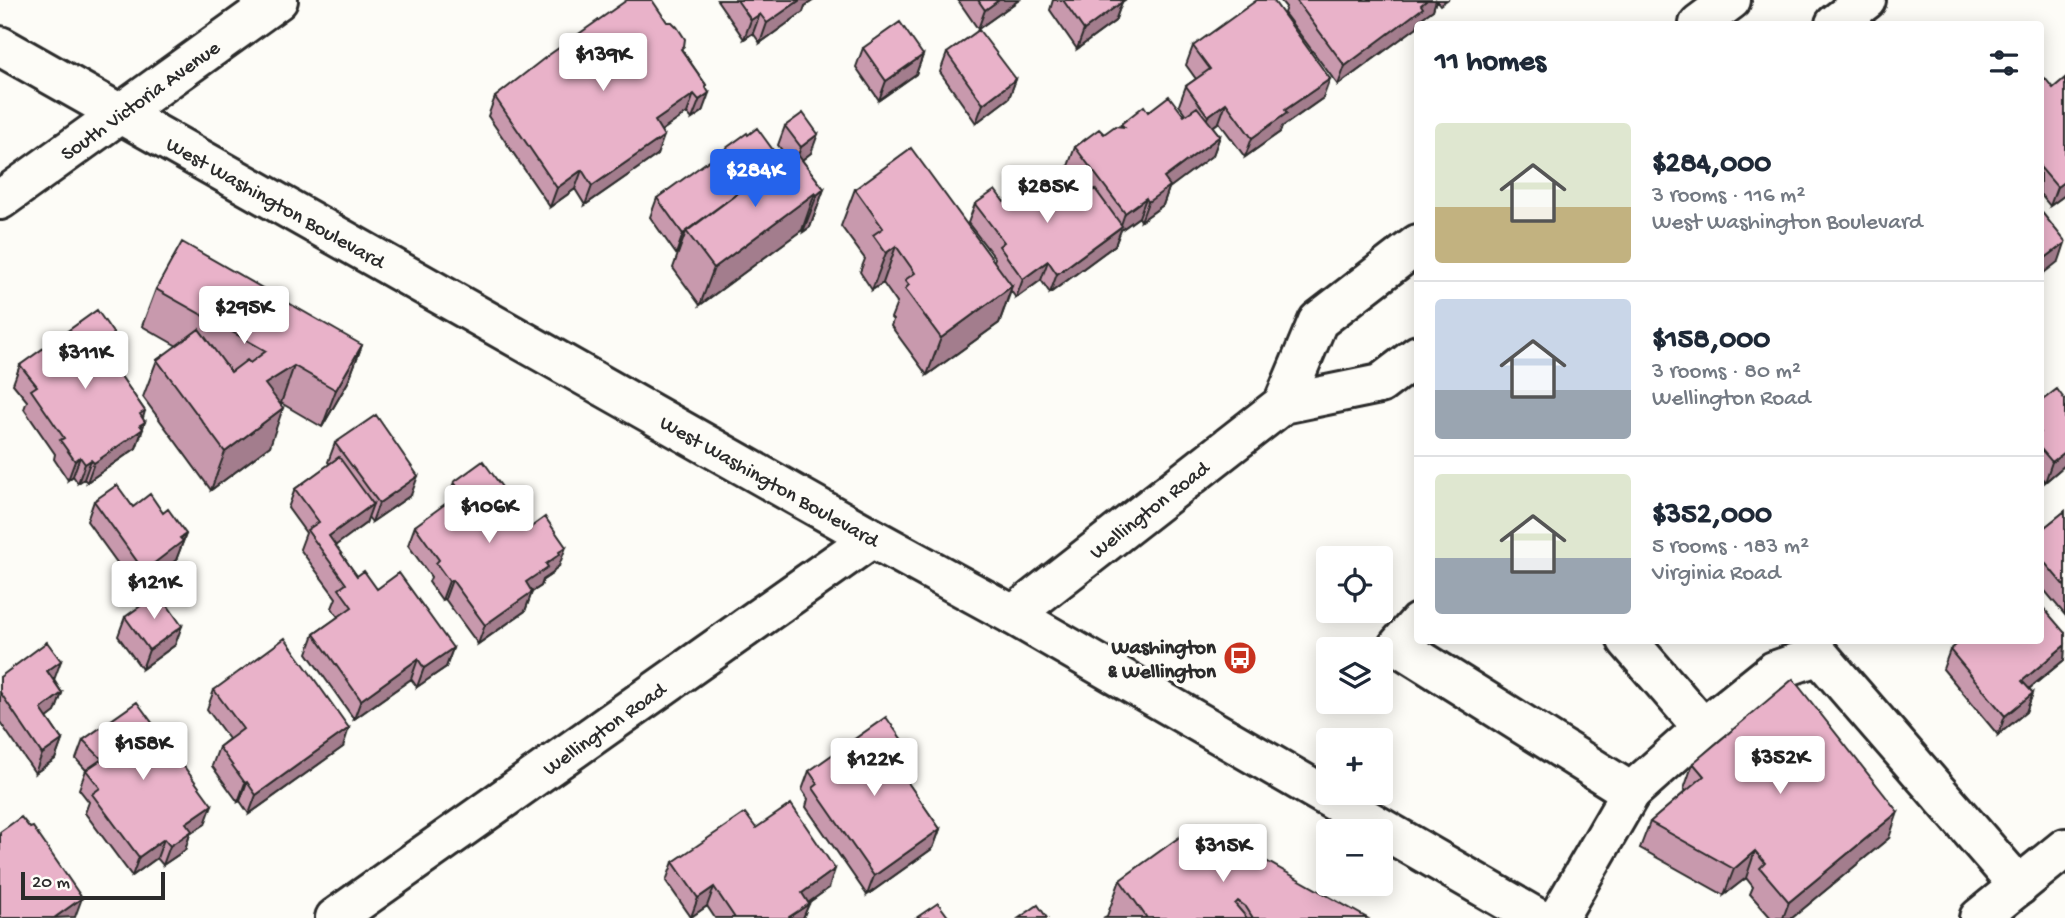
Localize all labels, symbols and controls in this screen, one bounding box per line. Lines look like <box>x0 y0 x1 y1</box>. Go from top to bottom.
pin: $139K <box>554 34 652 93</box>
street label: South Victoria Avenue <box>57 36 227 168</box>
text: $139K <box>575 42 631 69</box>
icon: filters <box>1985 44 2023 82</box>
text: 11 homes <box>1435 46 1546 81</box>
street label: West Washington Boulevard <box>161 133 390 277</box>
text: $284,000 <box>1652 148 1771 183</box>
pin: $284K <box>706 150 804 209</box>
icon: home <box>1491 151 1575 235</box>
text: $284K <box>726 158 784 185</box>
pin: $285K <box>998 166 1096 225</box>
text: $285K <box>1018 174 1076 201</box>
text: 3 rooms · 116 m² <box>1652 183 1805 210</box>
text: West Washington Boulevard <box>1652 210 1923 237</box>
pin: $295K <box>195 286 293 346</box>
text: $295K <box>215 295 273 322</box>
text: $158,000 <box>1652 324 1770 359</box>
icon: home <box>1491 327 1575 411</box>
pin: $311K <box>36 332 134 391</box>
text: $311K <box>58 340 112 367</box>
text: 3 rooms · 80 m² <box>1652 359 1801 386</box>
text: Wellington Road <box>1652 386 1810 413</box>
street label: West Washington Boulevard <box>654 412 883 556</box>
street label: Wellington Road <box>1086 456 1217 566</box>
pin: $106K <box>440 486 538 545</box>
text: $106K <box>460 494 518 521</box>
text: $352,000 <box>1652 499 1772 534</box>
icon: home <box>1491 502 1575 586</box>
text: 5 rooms · 183 m² <box>1652 534 1809 561</box>
map controls <box>1316 546 1393 896</box>
button: locate <box>1316 546 1393 623</box>
text: Virginia Road <box>1652 561 1780 588</box>
pin: $121K <box>105 562 203 621</box>
text: $121K <box>128 570 180 597</box>
place label: Washington & Wellington <box>1107 637 1217 686</box>
button: layers <box>1316 637 1393 714</box>
bus stop icon: Washington & Wellington <box>1221 639 1259 677</box>
street label: Wellington Road <box>539 678 673 783</box>
pin: $158K <box>94 722 192 782</box>
button: + <box>1316 728 1393 805</box>
text: $158K <box>115 731 171 758</box>
pin: $352K <box>1731 736 1829 796</box>
pin: $122K <box>825 738 923 798</box>
text: $352K <box>1751 745 1809 772</box>
text: $122K <box>847 747 901 774</box>
button: − <box>1316 819 1393 896</box>
pin: $315K <box>1174 824 1272 884</box>
text: $315K <box>1195 833 1251 860</box>
scale bar <box>21 869 164 901</box>
text: 20 m <box>32 872 70 895</box>

